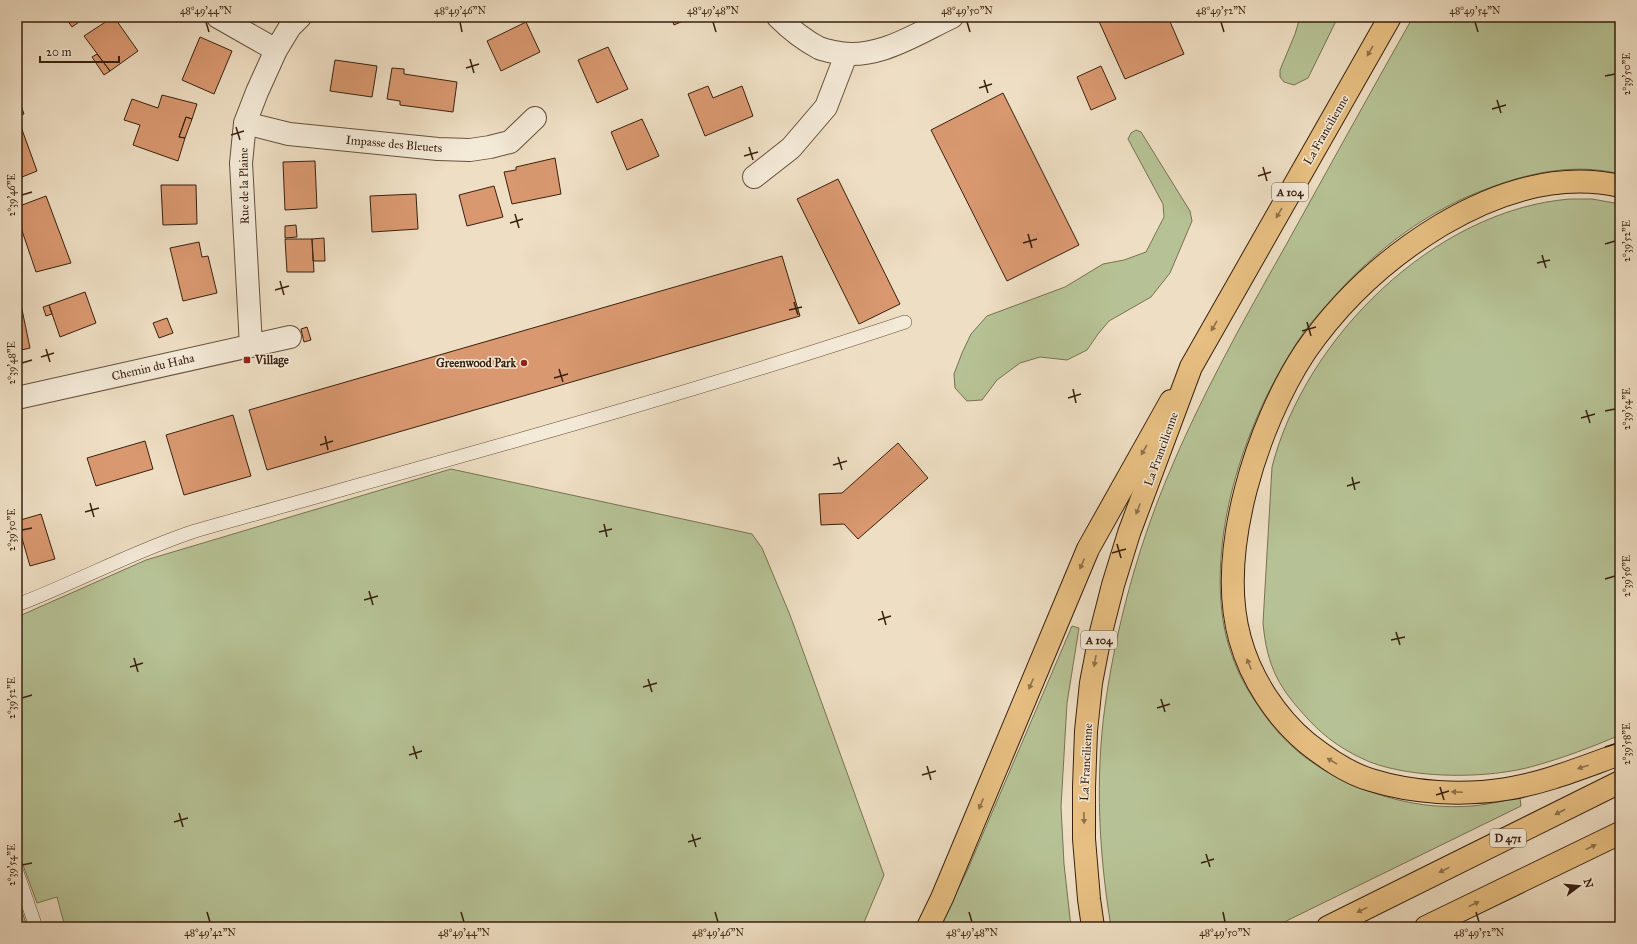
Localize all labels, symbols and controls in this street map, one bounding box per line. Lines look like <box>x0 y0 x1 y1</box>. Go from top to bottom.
text: 48°49'44"N <box>180 5 233 17</box>
text: 48°49'46"N <box>434 5 486 17</box>
text: 48°49'48"N <box>687 5 740 17</box>
text: 48°49'50"N <box>941 5 993 17</box>
text: 48°49'52"N <box>1196 5 1247 17</box>
text: 48°49'54"N <box>1449 5 1501 17</box>
scale bar <box>40 38 119 64</box>
text: 20 m <box>46 45 72 59</box>
one-way arrow <box>1367 45 1374 57</box>
text: 2°39'50"E <box>1621 53 1633 95</box>
street label: La Francilienne <box>1300 93 1352 167</box>
street label: Impasse des Bleuets <box>345 133 443 155</box>
street label: Rue de la Plaine <box>236 147 252 225</box>
text: 2°39'46"E <box>6 174 18 216</box>
road number: A 104 <box>1272 183 1308 201</box>
one-way arrow <box>1275 207 1282 219</box>
text: 2°39'52"E <box>1621 220 1633 262</box>
one-way arrow <box>1211 320 1218 332</box>
text: 2°39'48"E <box>6 341 18 385</box>
street label: Chemin du Haha <box>110 350 197 383</box>
place label: Village <box>254 353 289 368</box>
marker: Village <box>242 355 252 365</box>
place label: Greenwood Park <box>436 356 516 370</box>
marker: Greenwood Park <box>519 358 529 368</box>
text: 2°39'54"E <box>1621 388 1633 430</box>
street label: La Francilienne <box>1141 410 1181 488</box>
one-way arrow <box>1140 444 1147 456</box>
one-way arrow <box>1135 503 1141 515</box>
text: 2°39'50"E <box>6 509 18 551</box>
text: 2°39'56"E <box>1621 555 1633 597</box>
one-way arrow <box>1078 558 1084 570</box>
road number: A 104 <box>1081 631 1117 649</box>
one-way arrow <box>1092 655 1098 667</box>
one-way arrow <box>1246 658 1252 669</box>
text: 2°39'52"E <box>6 677 18 719</box>
one-way arrow <box>1028 678 1034 690</box>
street label: La Francilienne <box>1077 723 1095 801</box>
text: 2°39'58"E <box>1621 723 1633 765</box>
one-way arrow <box>1327 757 1337 765</box>
one-way arrow <box>1577 764 1589 770</box>
one-way arrow <box>1450 789 1463 795</box>
one-way arrow <box>978 798 984 810</box>
one-way arrow <box>1554 809 1566 816</box>
one-way arrow <box>1081 812 1087 825</box>
road number: D 471 <box>1490 829 1526 847</box>
text: 2°39'54"E <box>6 844 18 886</box>
one-way arrow <box>1585 844 1596 850</box>
north arrow <box>1559 866 1599 906</box>
one-way arrow <box>1438 867 1449 873</box>
text: N <box>1581 877 1596 890</box>
one-way arrow <box>1468 901 1479 907</box>
one-way arrow <box>1356 907 1368 913</box>
text: 48°49'42"N <box>184 927 236 939</box>
text: 48°49'44"N <box>438 927 491 939</box>
text: 48°49'46"N <box>692 927 744 939</box>
text: 48°49'48"N <box>946 927 999 939</box>
text: 48°49'50"N <box>1199 927 1251 939</box>
text: 48°49'52"N <box>1454 927 1505 939</box>

